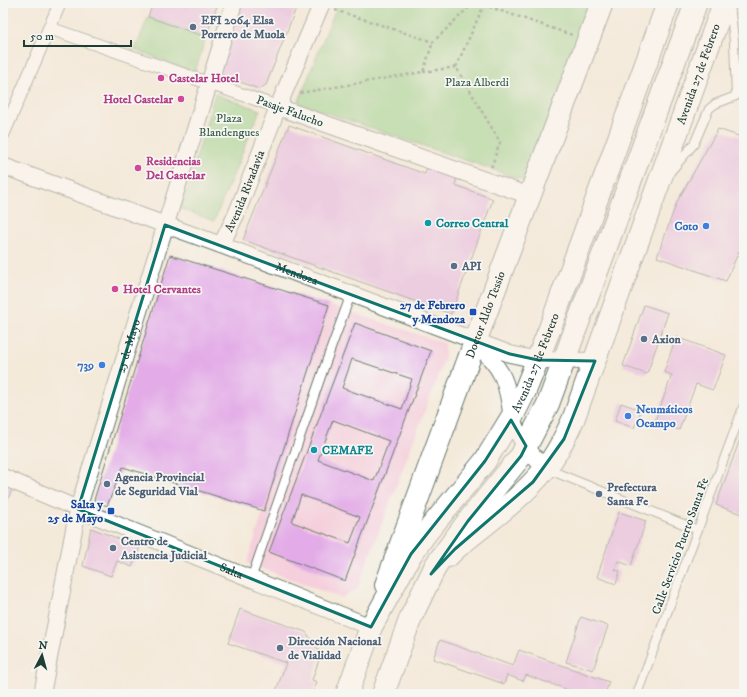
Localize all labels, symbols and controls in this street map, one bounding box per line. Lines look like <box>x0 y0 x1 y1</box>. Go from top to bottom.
place label: EFI 2064 Elsa Porrero de Muola <box>201 13 286 42</box>
scale bar <box>24 22 131 48</box>
marker: EFI 2064 Elsa Porrero de Muola <box>188 22 198 32</box>
street label: Avenida 27 de Febrero <box>674 22 724 127</box>
text: 50 m <box>30 29 54 44</box>
place label: Castelar Hotel <box>169 71 239 86</box>
marker: Castelar Hotel <box>156 73 166 83</box>
park label: Plaza Alberdi <box>445 75 509 90</box>
place label: Hotel Castelar <box>103 92 174 107</box>
street label: Pasaje Falucho <box>254 92 326 131</box>
marker: Hotel Castelar <box>176 94 186 104</box>
park label: Plaza Blandengues <box>199 111 259 140</box>
street label: Avenida Rivadavia <box>222 147 269 235</box>
place label: Residencias Del Castelar <box>146 154 206 183</box>
marker: Residencias Del Castelar <box>133 163 143 173</box>
place label: Correo Central <box>436 216 509 231</box>
marker: Correo Central <box>423 218 433 228</box>
place label: Coto <box>675 219 698 234</box>
marker: Coto <box>701 221 711 231</box>
street label: Mendoza <box>273 259 321 289</box>
place label: API <box>461 259 482 274</box>
marker: API <box>449 261 459 271</box>
street label: Doctor Aldo Tessio <box>463 269 509 361</box>
place label: Hotel Cervantes <box>123 282 201 297</box>
marker: Hotel Cervantes <box>110 284 120 294</box>
place label: 27 de Febrero y Mendoza <box>400 298 466 327</box>
marker: 27 de Febrero y Mendoza <box>468 307 478 317</box>
street label: Avenida 27 de Febrero <box>508 311 563 415</box>
street label: 25 de Mayo <box>113 317 144 375</box>
place label: Axion <box>651 332 681 347</box>
marker: Axion <box>639 334 649 344</box>
place label: 739 <box>77 358 94 373</box>
marker: 739 <box>97 360 107 370</box>
place label: Neumáticos Ocampo <box>636 402 692 431</box>
marker: Neumáticos Ocampo <box>623 411 633 421</box>
place label: CEMAFE <box>322 443 373 458</box>
marker: CEMAFE <box>309 445 319 455</box>
place label: Agencia Provincial de Seguridad Vial <box>114 470 205 499</box>
street label: Calle Servicio Puerto Santa Fe <box>649 476 712 617</box>
marker: Agencia Provincial de Seguridad Vial <box>102 479 112 489</box>
place label: Prefectura Santa Fe <box>607 480 657 509</box>
marker: Prefectura Santa Fe <box>594 489 604 499</box>
place label: Salta y 25 de Mayo <box>48 497 103 526</box>
marker: Salta y 25 de Mayo <box>106 506 116 516</box>
place label: Centro de Asistencia Judicial <box>120 534 208 563</box>
marker: Centro de Asistencia Judicial <box>108 543 118 553</box>
street label: Salta <box>217 560 246 583</box>
place label: Dirección Nacional de Vialidad <box>288 634 382 663</box>
north arrow <box>22 635 62 675</box>
text: N <box>38 639 48 653</box>
marker: Dirección Nacional de Vialidad <box>275 643 285 653</box>

